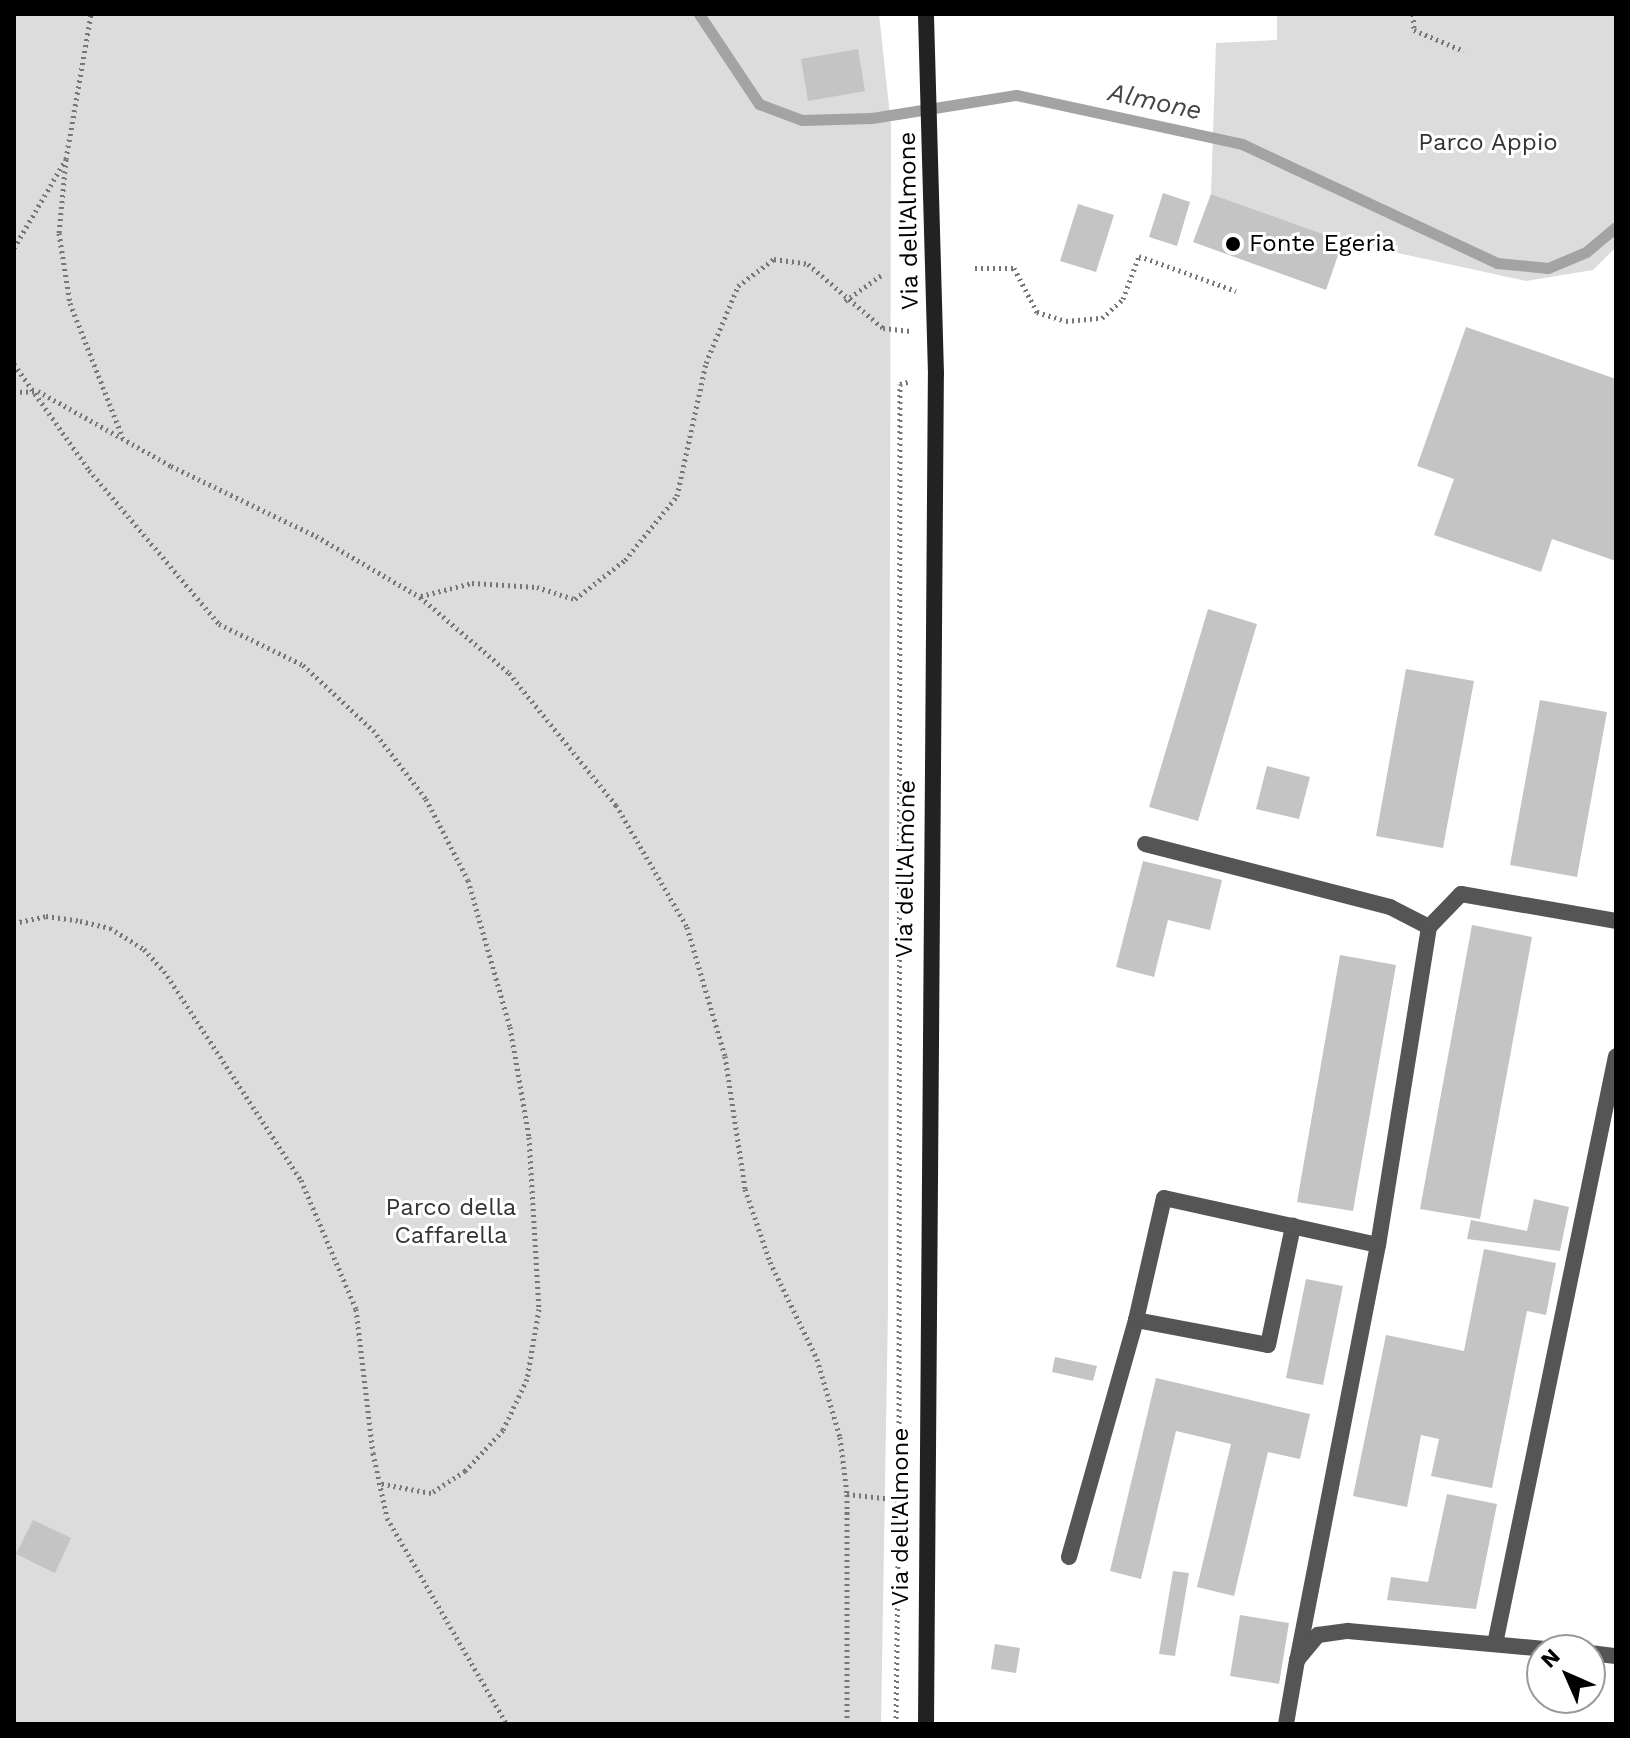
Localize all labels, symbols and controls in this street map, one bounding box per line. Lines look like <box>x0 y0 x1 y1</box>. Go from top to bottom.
water label: Almone <box>1106 77 1204 127</box>
park label: Parco Appio <box>1418 129 1558 157</box>
street label: Via dell'Almone <box>893 131 925 311</box>
place label: Fonte Egeria <box>1249 230 1395 258</box>
marker: Fonte Egeria <box>1224 235 1242 253</box>
street label: Via dell'Almone <box>890 779 922 959</box>
park label: Parco della Caffarella <box>386 1194 516 1250</box>
street label: Via dell'Almone <box>887 1427 915 1607</box>
north arrow <box>1526 1634 1606 1714</box>
text: N <box>1535 1643 1565 1673</box>

